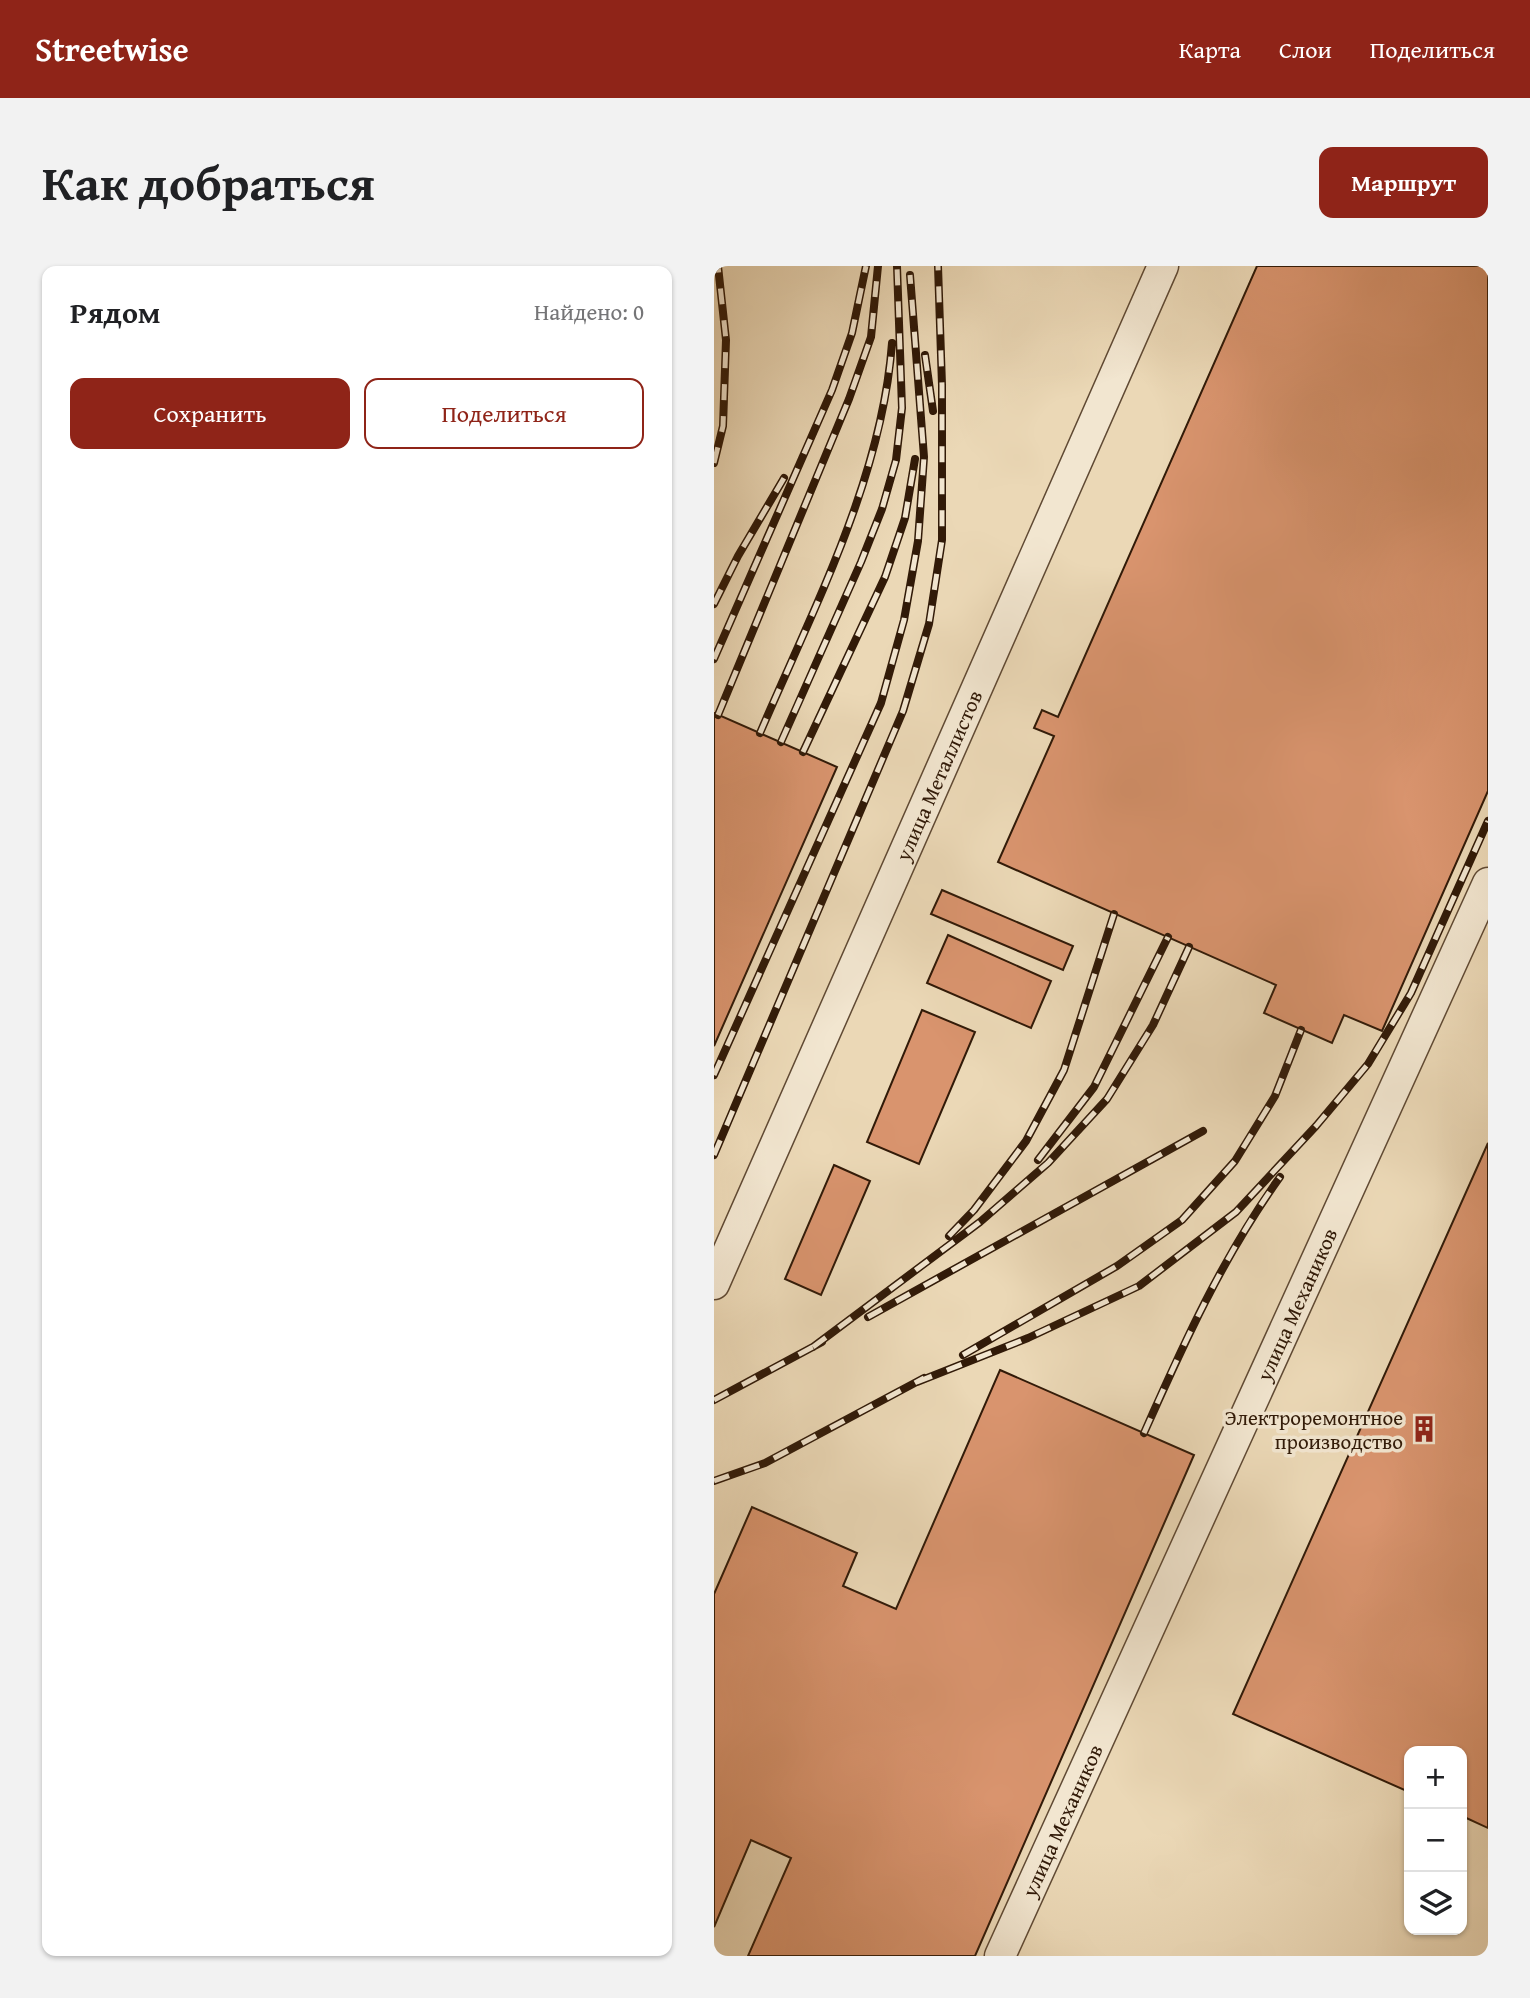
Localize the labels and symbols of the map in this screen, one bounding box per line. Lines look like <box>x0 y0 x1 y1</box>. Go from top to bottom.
street label: улица Металлистов <box>887 685 990 867</box>
street label: улица Механиков <box>1248 1223 1345 1387</box>
place label: Электроремонтное производство <box>1224 1402 1403 1457</box>
building icon: Электроремонтное производство <box>1409 1414 1439 1444</box>
street label: улица Механиков <box>1013 1739 1110 1903</box>

